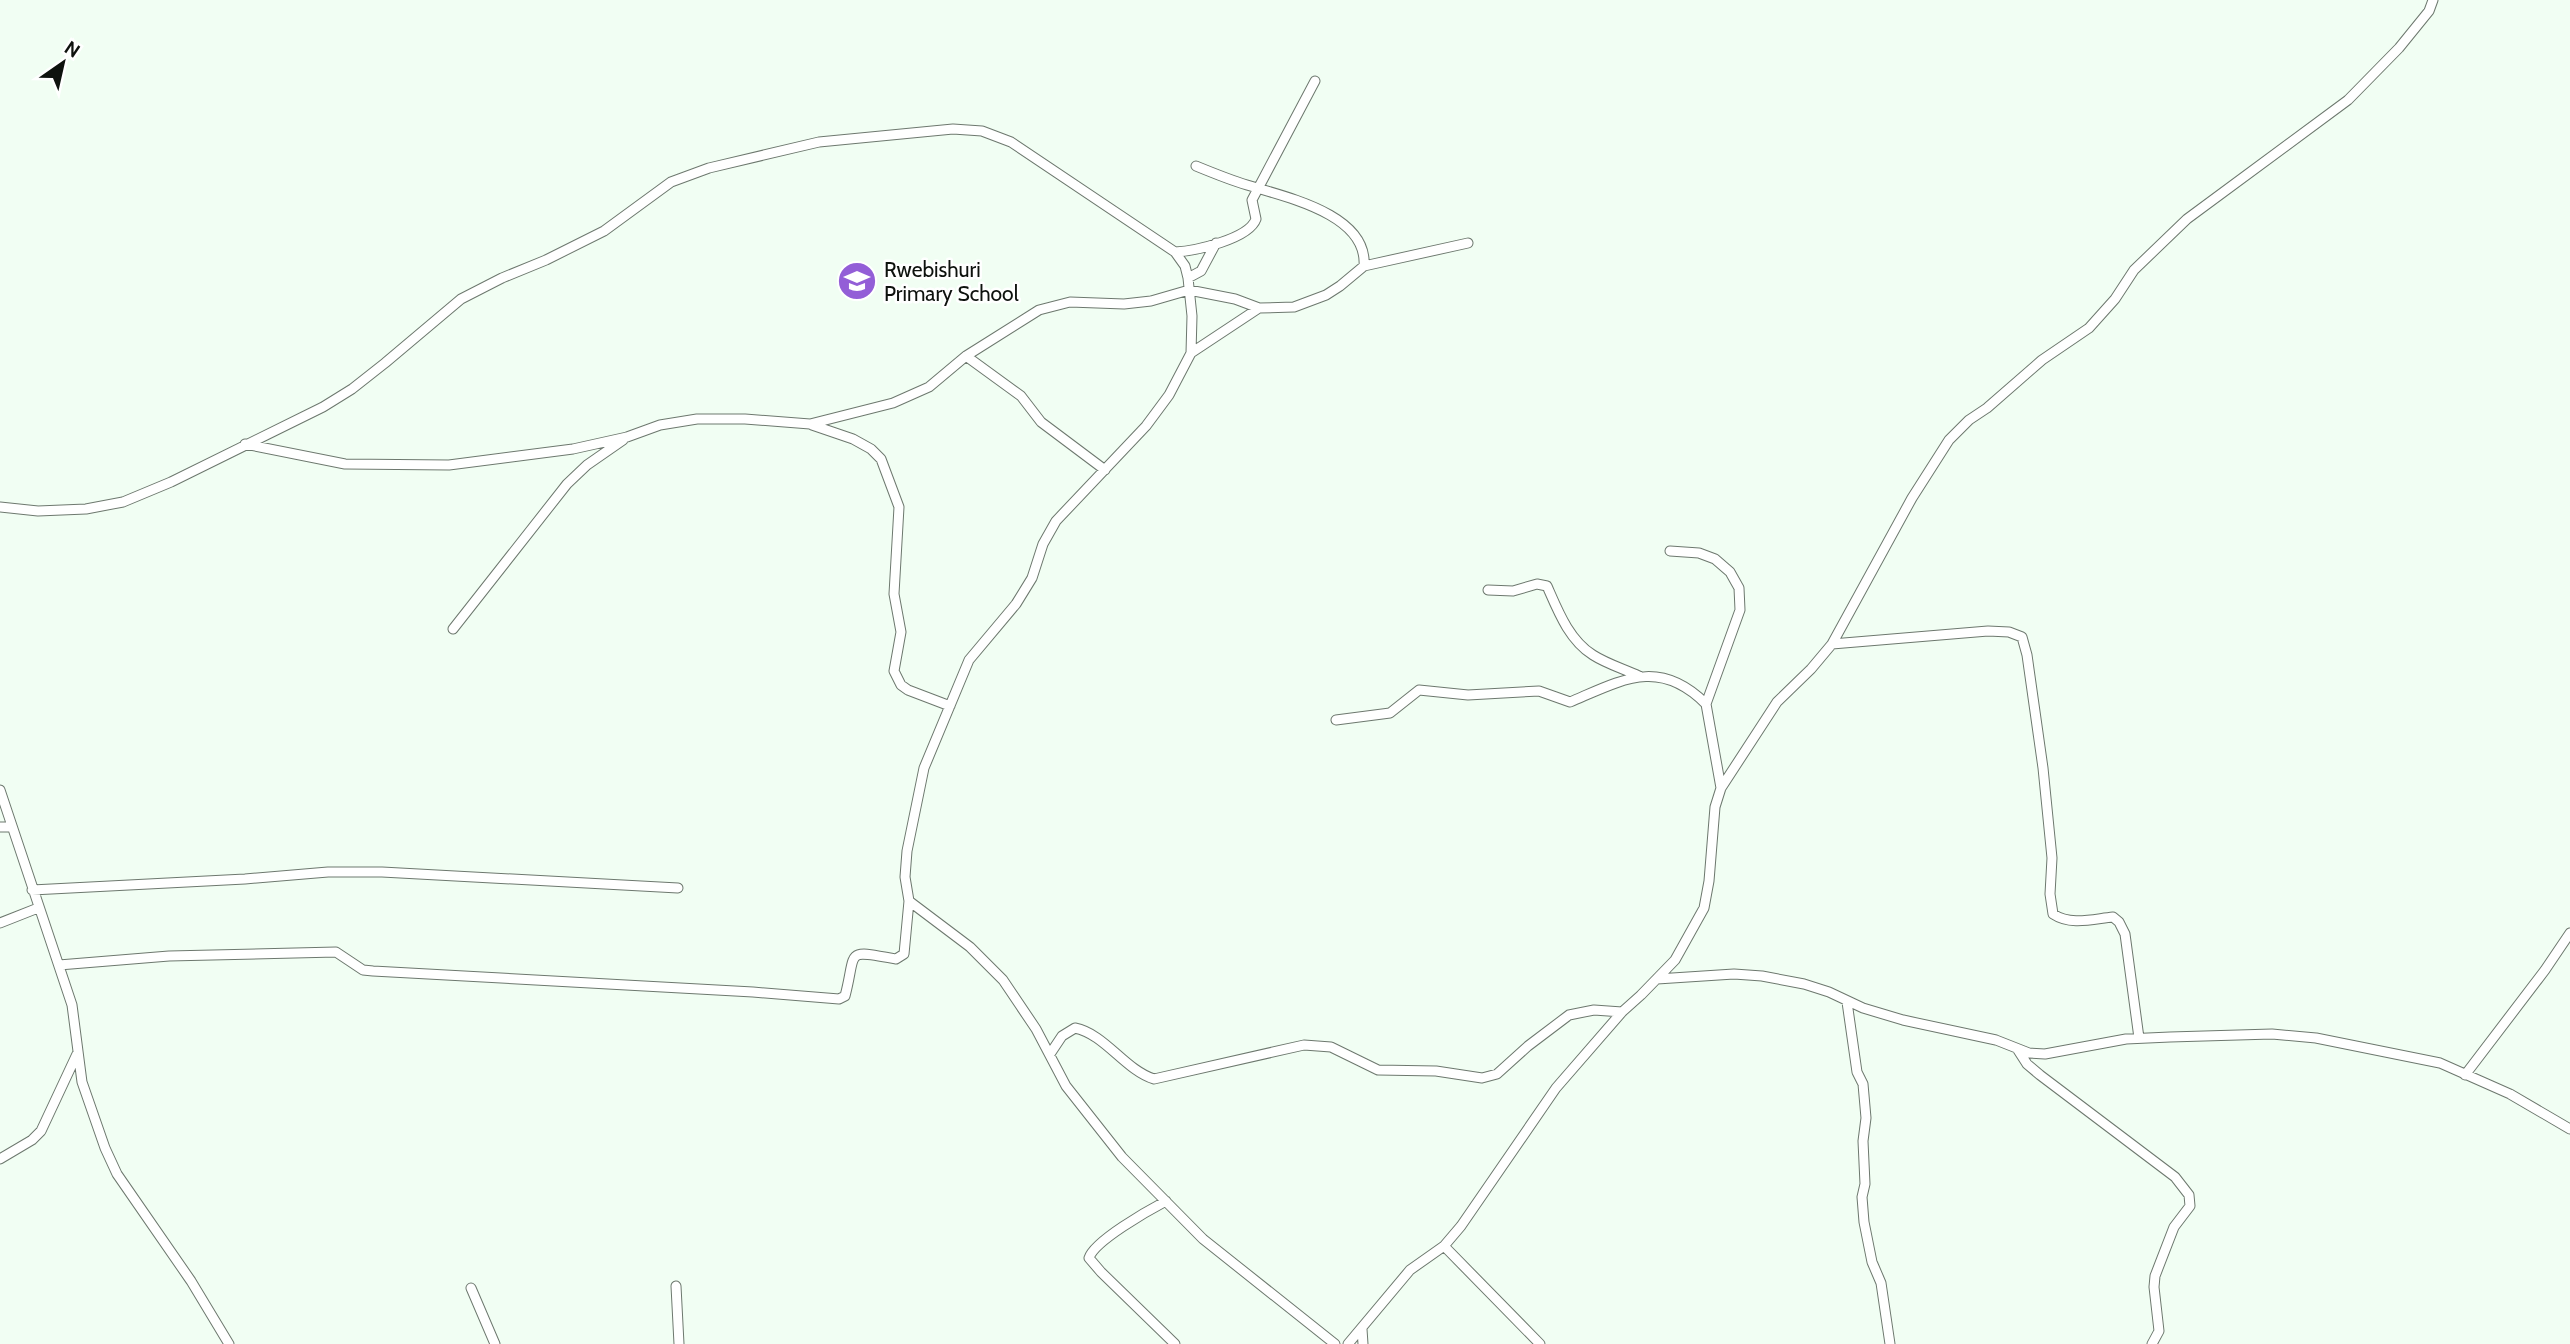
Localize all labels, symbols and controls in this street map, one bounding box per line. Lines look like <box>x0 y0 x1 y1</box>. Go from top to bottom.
north arrow <box>28 28 98 98</box>
text: N <box>60 36 84 63</box>
place label: Rwebishuri Primary School <box>884 257 1019 306</box>
school or university icon: Rwebishuri Primary School <box>836 260 878 302</box>

